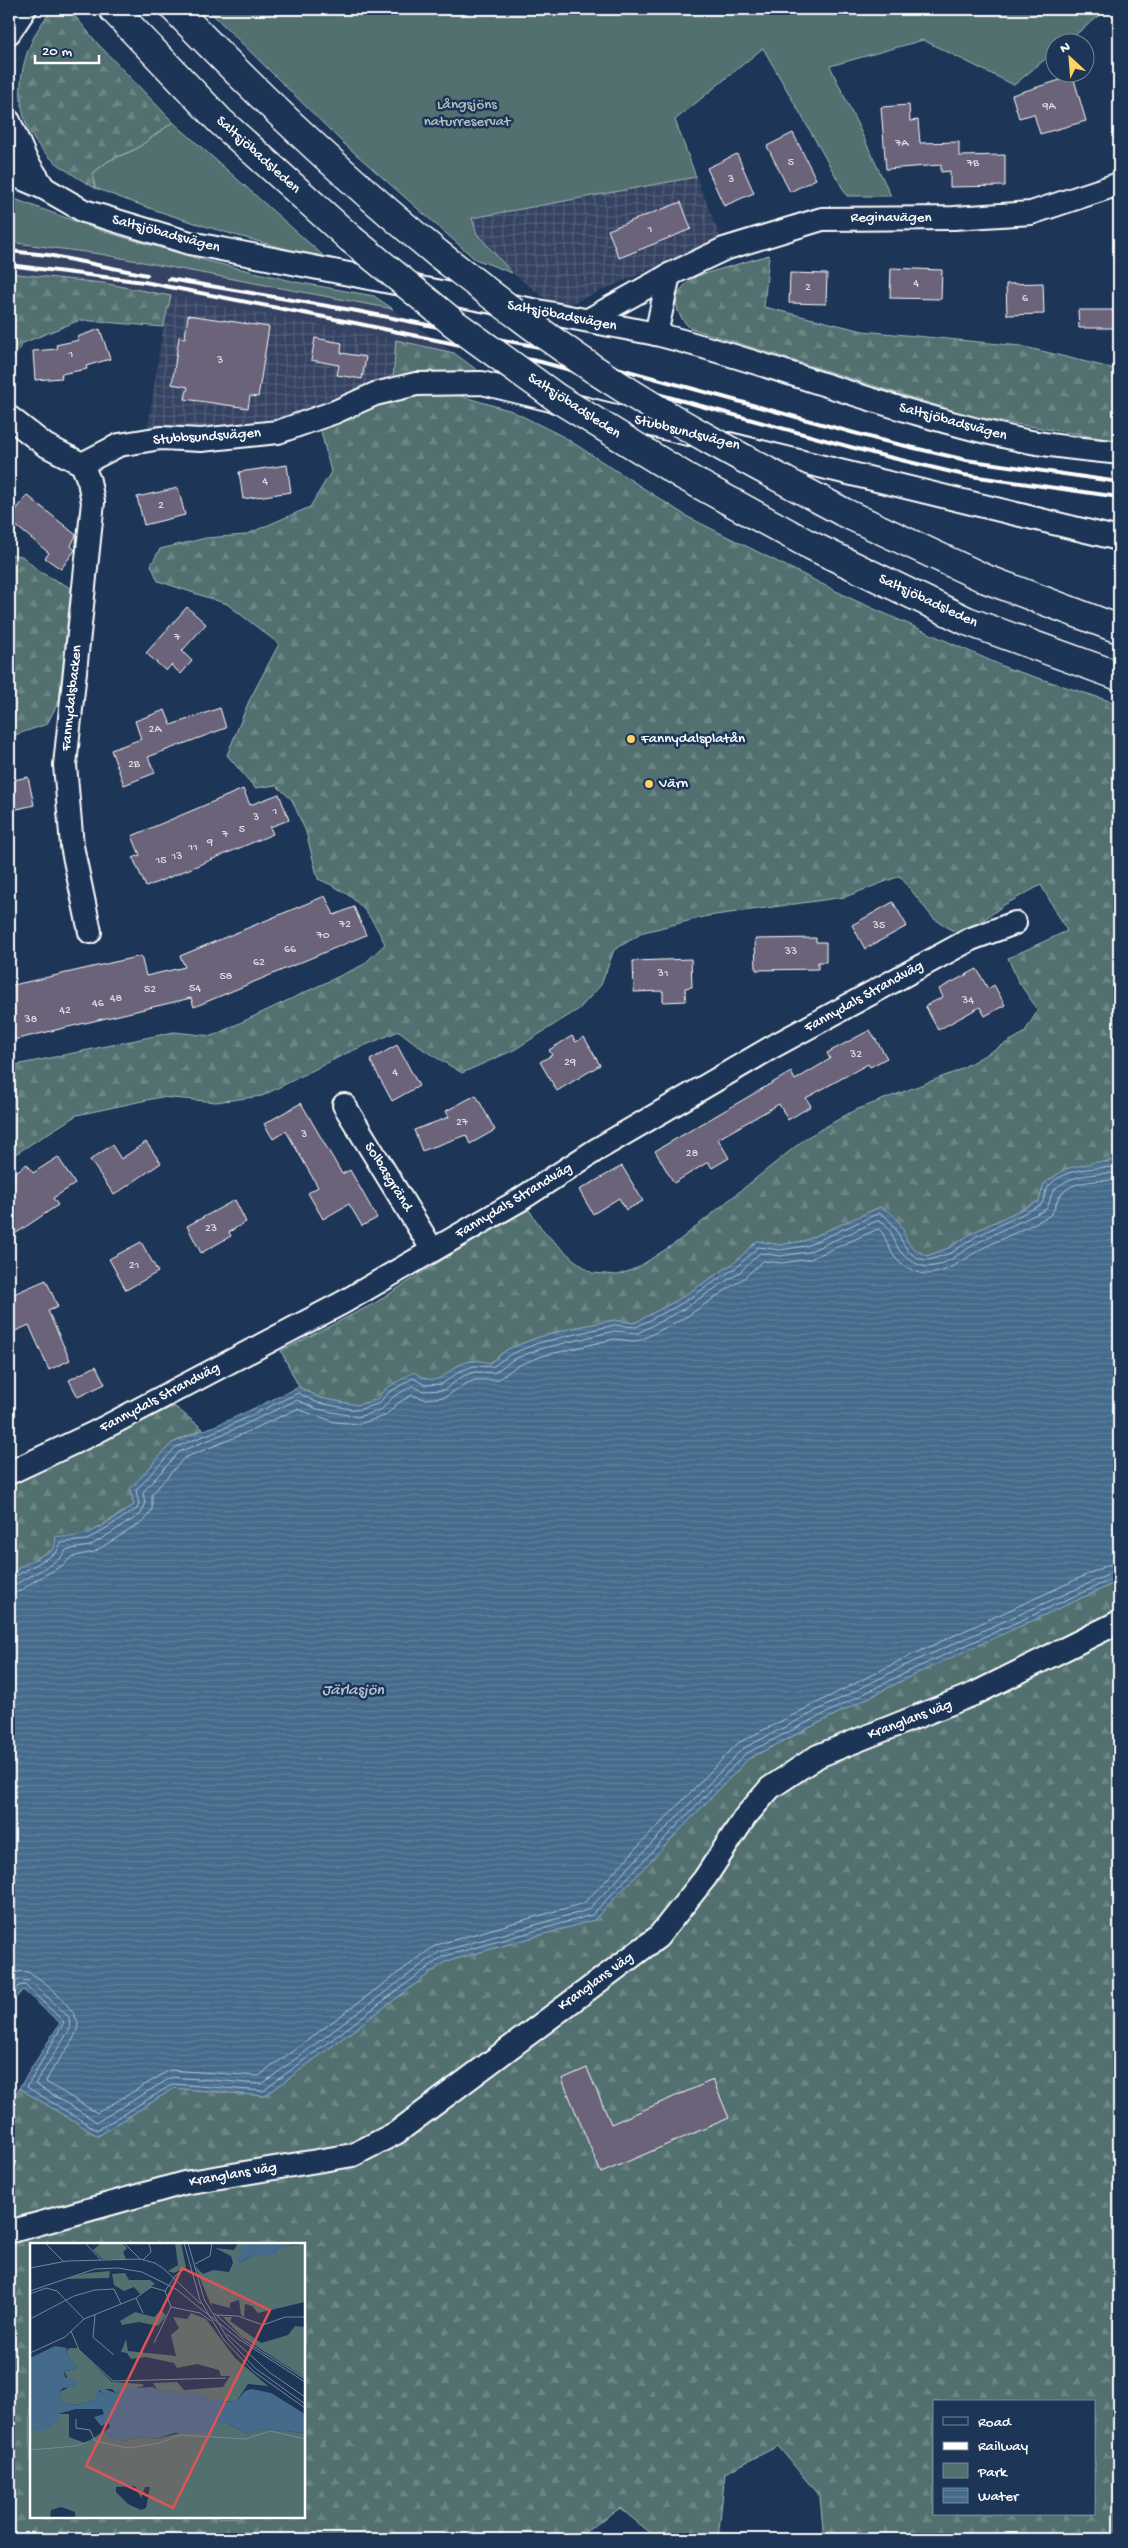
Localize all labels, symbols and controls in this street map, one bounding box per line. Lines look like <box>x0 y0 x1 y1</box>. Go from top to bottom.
scale bar <box>35 32 99 64</box>
north arrow <box>1046 32 1096 82</box>
text: N <box>1058 39 1073 58</box>
text: 20 m <box>42 43 72 61</box>
park label: Långsjöns naturreservat <box>424 96 512 131</box>
house number: 9A <box>1041 100 1056 114</box>
street label: Saltsjöbadsleden <box>212 112 304 198</box>
house number: 7A <box>894 137 910 151</box>
house number: 5 <box>788 156 794 170</box>
house number: 7B <box>966 157 980 171</box>
house number: 3 <box>727 173 734 187</box>
street label: Reginavägen <box>850 209 932 227</box>
street label: Saltsjöbadsvägen <box>110 211 222 257</box>
house number: 1 <box>647 223 653 237</box>
house number: 4 <box>913 277 919 291</box>
house number: 2 <box>805 281 811 295</box>
house number: 6 <box>1022 292 1029 306</box>
street label: Saltsjöbadsvägen <box>506 297 618 335</box>
house number: 1 <box>68 348 74 362</box>
house number: 3 <box>216 354 223 368</box>
street label: Saltsjöbadsleden <box>524 369 624 443</box>
street label: Saltsjöbadsvägen <box>897 399 1009 445</box>
street label: Stubbsundsvägen <box>632 411 742 455</box>
street label: Stubbsundsvägen <box>152 424 262 450</box>
house number: 4 <box>262 475 268 489</box>
house number: 2 <box>158 499 164 513</box>
street label: Saltsjöbadsleden <box>875 570 981 632</box>
house number: 7 <box>173 631 181 645</box>
street label: Fannydalsbacken <box>57 644 87 753</box>
house number: 2A <box>149 723 162 737</box>
place label: Fannydalsplatån <box>640 730 745 748</box>
marker: Fannydalsplatån <box>625 733 637 745</box>
house number: 2B <box>128 758 141 772</box>
place label: Värn <box>658 775 688 793</box>
marker: Värn <box>643 778 655 790</box>
house number: 1 <box>272 805 278 819</box>
house number: 3 <box>252 811 259 825</box>
house number: 5 <box>239 823 245 837</box>
house number: 7 <box>221 828 229 842</box>
house number: 9 <box>206 836 213 850</box>
house number: 11 <box>187 841 198 855</box>
house number: 13 <box>170 850 183 864</box>
house number: 15 <box>154 854 167 868</box>
house number: 72 <box>338 918 351 932</box>
house number: 35 <box>872 919 885 933</box>
house number: 70 <box>315 929 330 943</box>
house number: 66 <box>284 943 297 957</box>
house number: 33 <box>784 945 797 959</box>
house number: 62 <box>253 956 265 970</box>
street label: Fannydals Strandväg <box>800 957 927 1038</box>
house number: 31 <box>656 967 669 981</box>
house number: 58 <box>220 970 233 984</box>
house number: 54 <box>189 982 201 996</box>
house number: 52 <box>144 983 156 997</box>
house number: 48 <box>110 992 123 1006</box>
house number: 34 <box>961 994 974 1008</box>
house number: 46 <box>92 997 105 1011</box>
house number: 42 <box>59 1004 71 1018</box>
house number: 38 <box>24 1013 38 1027</box>
house number: 32 <box>849 1048 862 1062</box>
house number: 29 <box>564 1056 576 1070</box>
house number: 4 <box>392 1066 398 1080</box>
house number: 27 <box>456 1116 469 1130</box>
house number: 3 <box>300 1128 307 1142</box>
street label: Solbasgränd <box>360 1139 417 1216</box>
house number: 28 <box>686 1147 699 1161</box>
street label: Fannydals Strandväg <box>451 1159 576 1244</box>
house number: 23 <box>205 1222 217 1236</box>
house number: 21 <box>129 1259 140 1273</box>
street label: Fannydals Strandväg <box>96 1359 223 1438</box>
water label: Järlasjön <box>322 1682 384 1701</box>
street label: Kranglans väg <box>865 1696 955 1744</box>
street label: Kranglans väg <box>555 1949 637 2015</box>
street label: Kranglans väg <box>188 2158 278 2192</box>
inset map <box>30 2243 305 2518</box>
legend <box>933 2400 1096 2516</box>
text: Road <box>978 2414 1012 2432</box>
text: Railway <box>978 2438 1029 2456</box>
text: Park <box>977 2464 1008 2482</box>
text: Water <box>978 2488 1020 2506</box>

